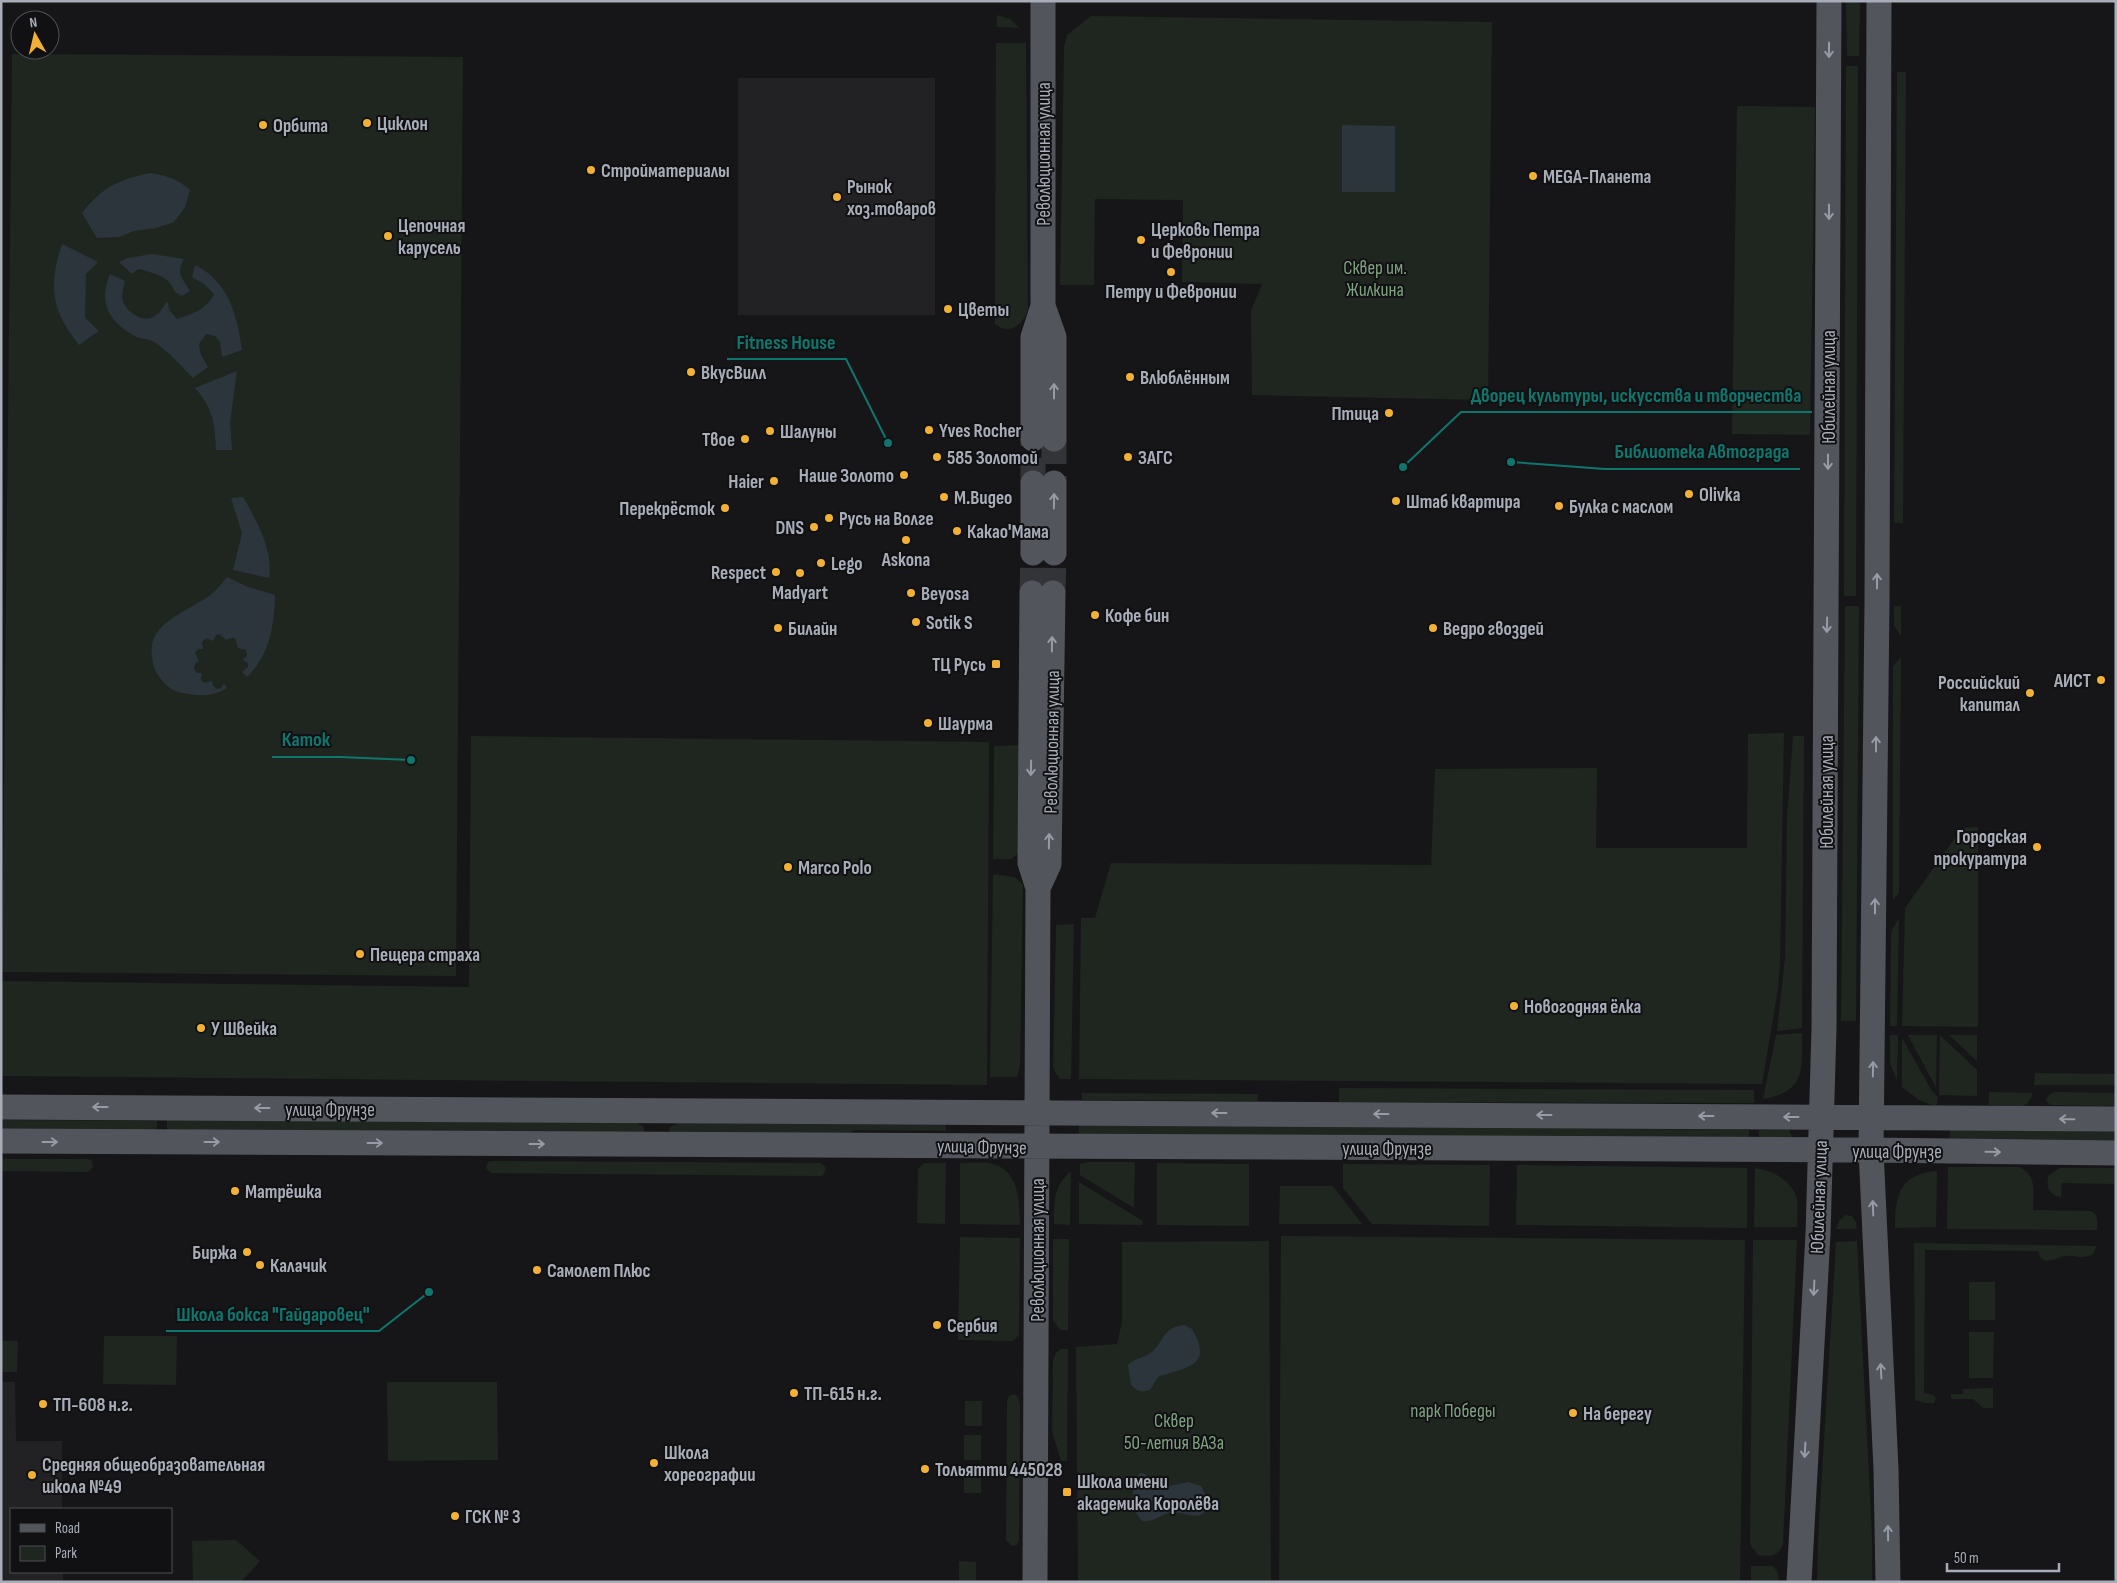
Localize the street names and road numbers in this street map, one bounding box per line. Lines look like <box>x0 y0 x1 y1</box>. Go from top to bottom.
street label: Революционная улица <box>1033 82 1056 226</box>
street label: Юбилейная улица <box>1818 330 1841 444</box>
street label: Революционная улица <box>1040 670 1065 814</box>
street label: Юбилейная улица <box>1816 735 1839 849</box>
street label: улица Фрунзе <box>285 1099 375 1122</box>
street label: улица Фрунзе <box>937 1135 1027 1160</box>
street label: улица Фрунзе <box>1342 1138 1432 1161</box>
street label: Юбилейная улица <box>1806 1140 1833 1254</box>
street label: улица Фрунзе <box>1852 1141 1942 1164</box>
street label: Революционная улица <box>1027 1178 1050 1322</box>

